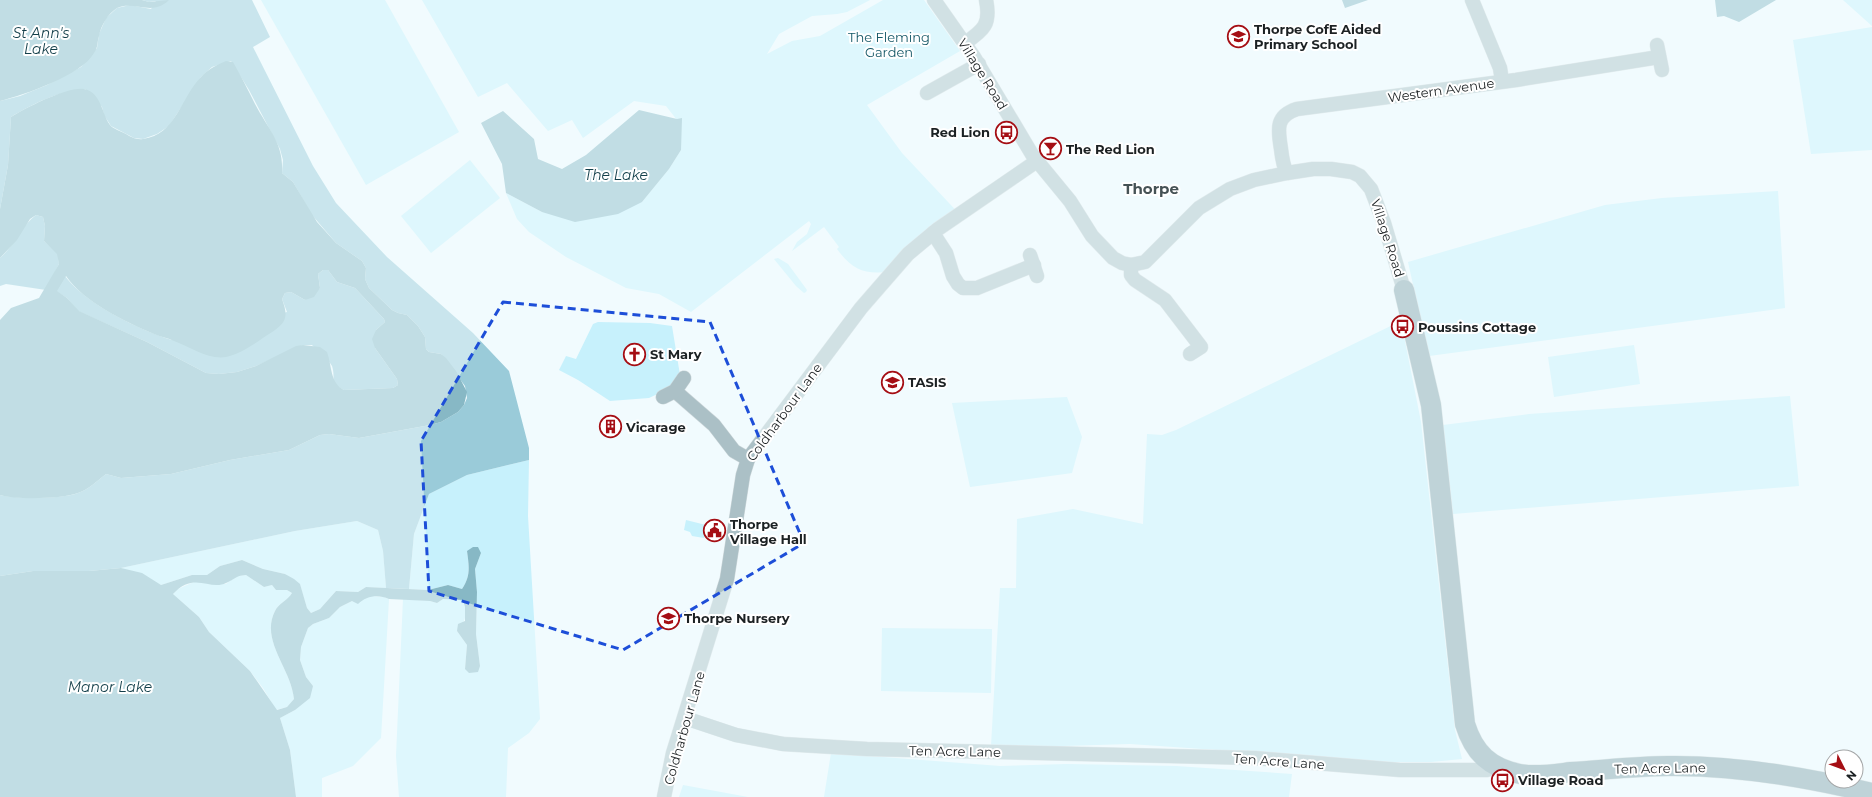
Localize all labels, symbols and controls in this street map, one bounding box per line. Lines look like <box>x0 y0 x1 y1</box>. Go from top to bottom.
place label: Thorpe CofE Aided Primary School <box>1254 21 1381 52</box>
school or university icon: Thorpe CofE Aided Primary School <box>1226 23 1252 49</box>
water label: St Ann's Lake <box>13 24 69 58</box>
park label: The Fleming Garden <box>848 29 930 60</box>
street label: Village Road <box>955 35 1011 113</box>
street label: Western Avenue <box>1387 75 1495 105</box>
bus stop icon: Red Lion <box>993 119 1019 145</box>
place label: Red Lion <box>930 124 990 140</box>
bar icon: The Red Lion <box>1038 136 1064 162</box>
place label: The Red Lion <box>1066 141 1155 157</box>
water label: The Lake <box>584 166 648 184</box>
district label: Thorpe <box>1123 179 1179 198</box>
street label: Village Road <box>1368 197 1408 279</box>
bus stop icon: Poussins Cottage <box>1390 314 1416 340</box>
place label: Poussins Cottage <box>1418 319 1536 335</box>
church icon: St Mary <box>621 341 647 367</box>
place label: St Mary <box>650 346 702 362</box>
street label: Coldharbour Lane <box>743 360 825 464</box>
school or university icon: TASIS <box>880 369 906 395</box>
place label: TASIS <box>908 374 946 390</box>
building icon: Vicarage <box>597 414 623 440</box>
place label: Vicarage <box>625 419 686 435</box>
place label: Thorpe Village Hall <box>729 516 807 547</box>
public building icon: Thorpe Village Hall <box>702 518 728 544</box>
school or university icon: Thorpe Nursery <box>656 605 682 631</box>
place label: Thorpe Nursery <box>684 610 790 626</box>
street label: Coldharbour Lane <box>660 669 708 787</box>
water label: Manor Lake <box>68 678 152 696</box>
street label: Ten Acre Lane <box>909 742 1001 760</box>
north arrow <box>1824 749 1864 789</box>
street label: Ten Acre Lane <box>1233 750 1325 772</box>
street label: Ten Acre Lane <box>1614 759 1706 777</box>
bus stop icon: Village Road <box>1489 767 1515 793</box>
text: N <box>1843 768 1860 784</box>
place label: Village Road <box>1517 772 1603 788</box>

